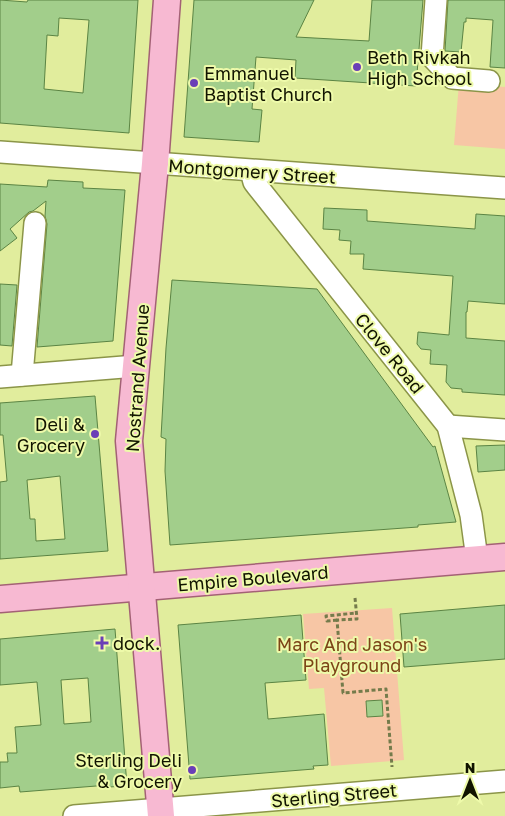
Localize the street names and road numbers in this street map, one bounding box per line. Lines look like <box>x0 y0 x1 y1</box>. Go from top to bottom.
street label: Montgomery Street <box>167 154 337 188</box>
street label: Nostrand Avenue <box>121 303 153 453</box>
street label: Clove Road <box>351 308 429 398</box>
street label: Empire Boulevard <box>177 560 329 596</box>
street label: Sterling Street <box>270 779 398 811</box>

